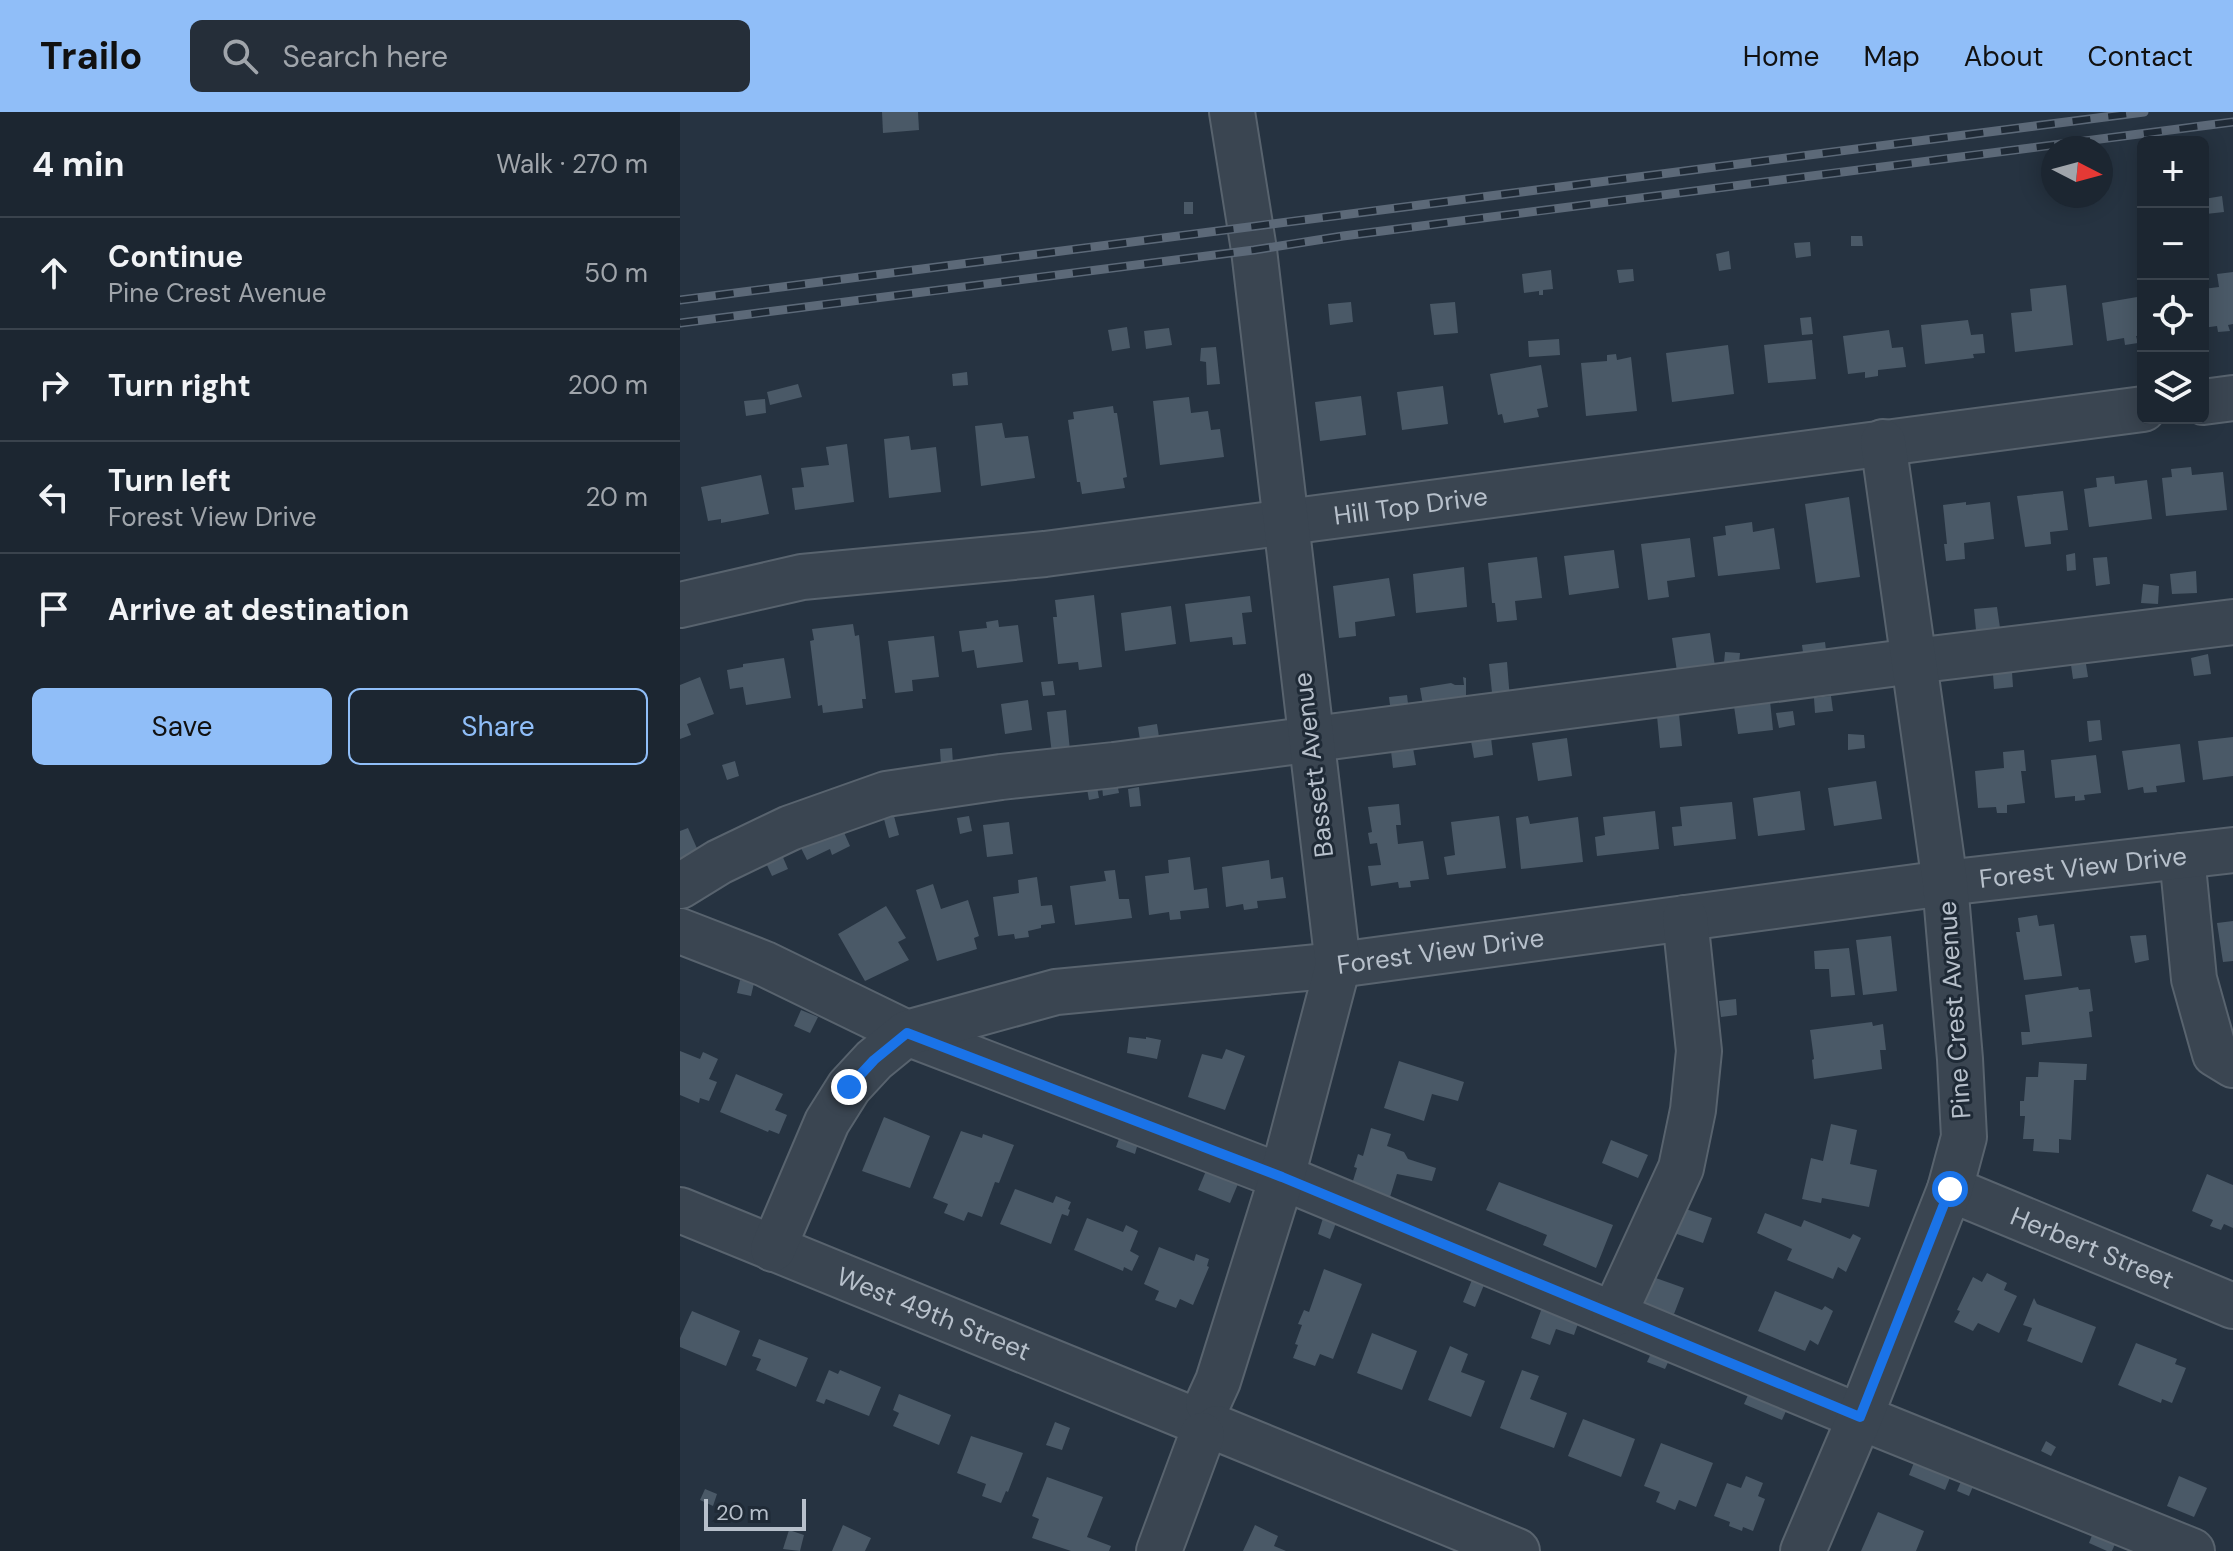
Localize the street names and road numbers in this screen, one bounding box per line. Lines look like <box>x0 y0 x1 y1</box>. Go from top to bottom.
street label: Hill Top Drive <box>1332 479 1490 533</box>
street label: Bassett Avenue <box>1285 671 1341 859</box>
street label: Forest View Drive <box>1977 838 2189 896</box>
street label: Pine Crest Avenue <box>1929 900 1979 1120</box>
street label: Forest View Drive <box>1335 920 1546 982</box>
street label: Herbert Street <box>2006 1199 2179 1297</box>
street label: West 49th Street <box>832 1259 1036 1368</box>

